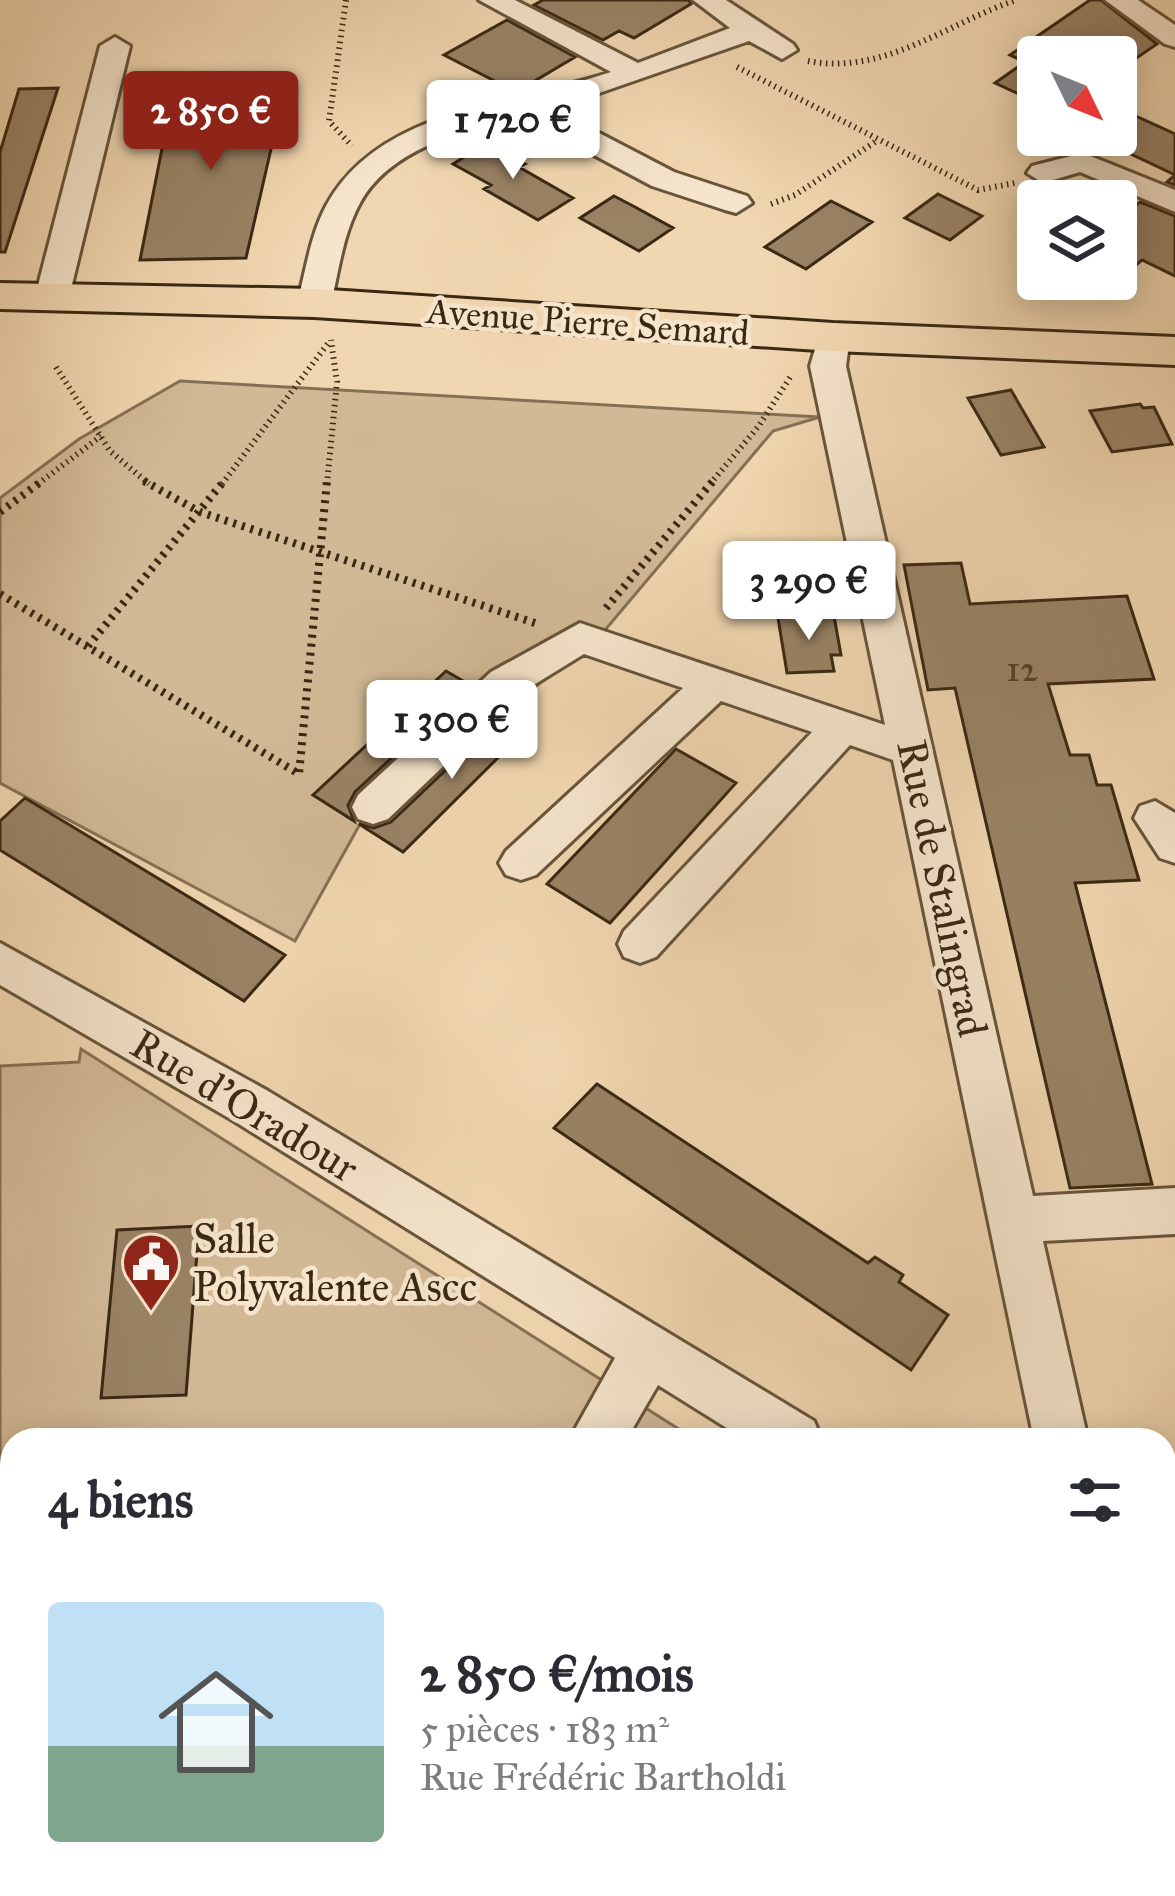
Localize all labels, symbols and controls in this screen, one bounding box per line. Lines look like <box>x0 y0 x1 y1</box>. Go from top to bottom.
north arrow <box>1017 36 1137 156</box>
map controls <box>1017 36 1137 300</box>
pin: 2 850 € <box>100 71 322 173</box>
pin: 1 720 € <box>402 80 624 182</box>
text: 2 850 € <box>150 86 272 134</box>
text: 1 720 € <box>454 95 572 143</box>
button: layers <box>1017 180 1137 300</box>
street label: Avenue Pierre Semard <box>423 289 751 355</box>
pin: 3 290 € <box>698 541 920 643</box>
text: 3 290 € <box>750 556 868 604</box>
house number: 12 <box>1006 647 1038 691</box>
pin: 1 300 € <box>341 680 563 782</box>
text: 1 300 € <box>394 695 510 743</box>
street label: Rue de Stalingrad <box>885 735 999 1041</box>
street label: Rue d'Oradour <box>121 1018 368 1194</box>
place label: Salle Polyvalente Ascc <box>193 1213 477 1313</box>
public building icon: Salle Polyvalente Ascc <box>120 1231 182 1313</box>
icon: filters <box>1062 1467 1128 1533</box>
text: 4 biens <box>48 1469 193 1531</box>
text: 2 850 €/mois <box>420 1643 694 1705</box>
icon: home <box>144 1650 288 1794</box>
text: 5 pièces · 183 m² <box>420 1705 669 1753</box>
text: Rue Frédéric Bartholdi <box>420 1753 786 1801</box>

